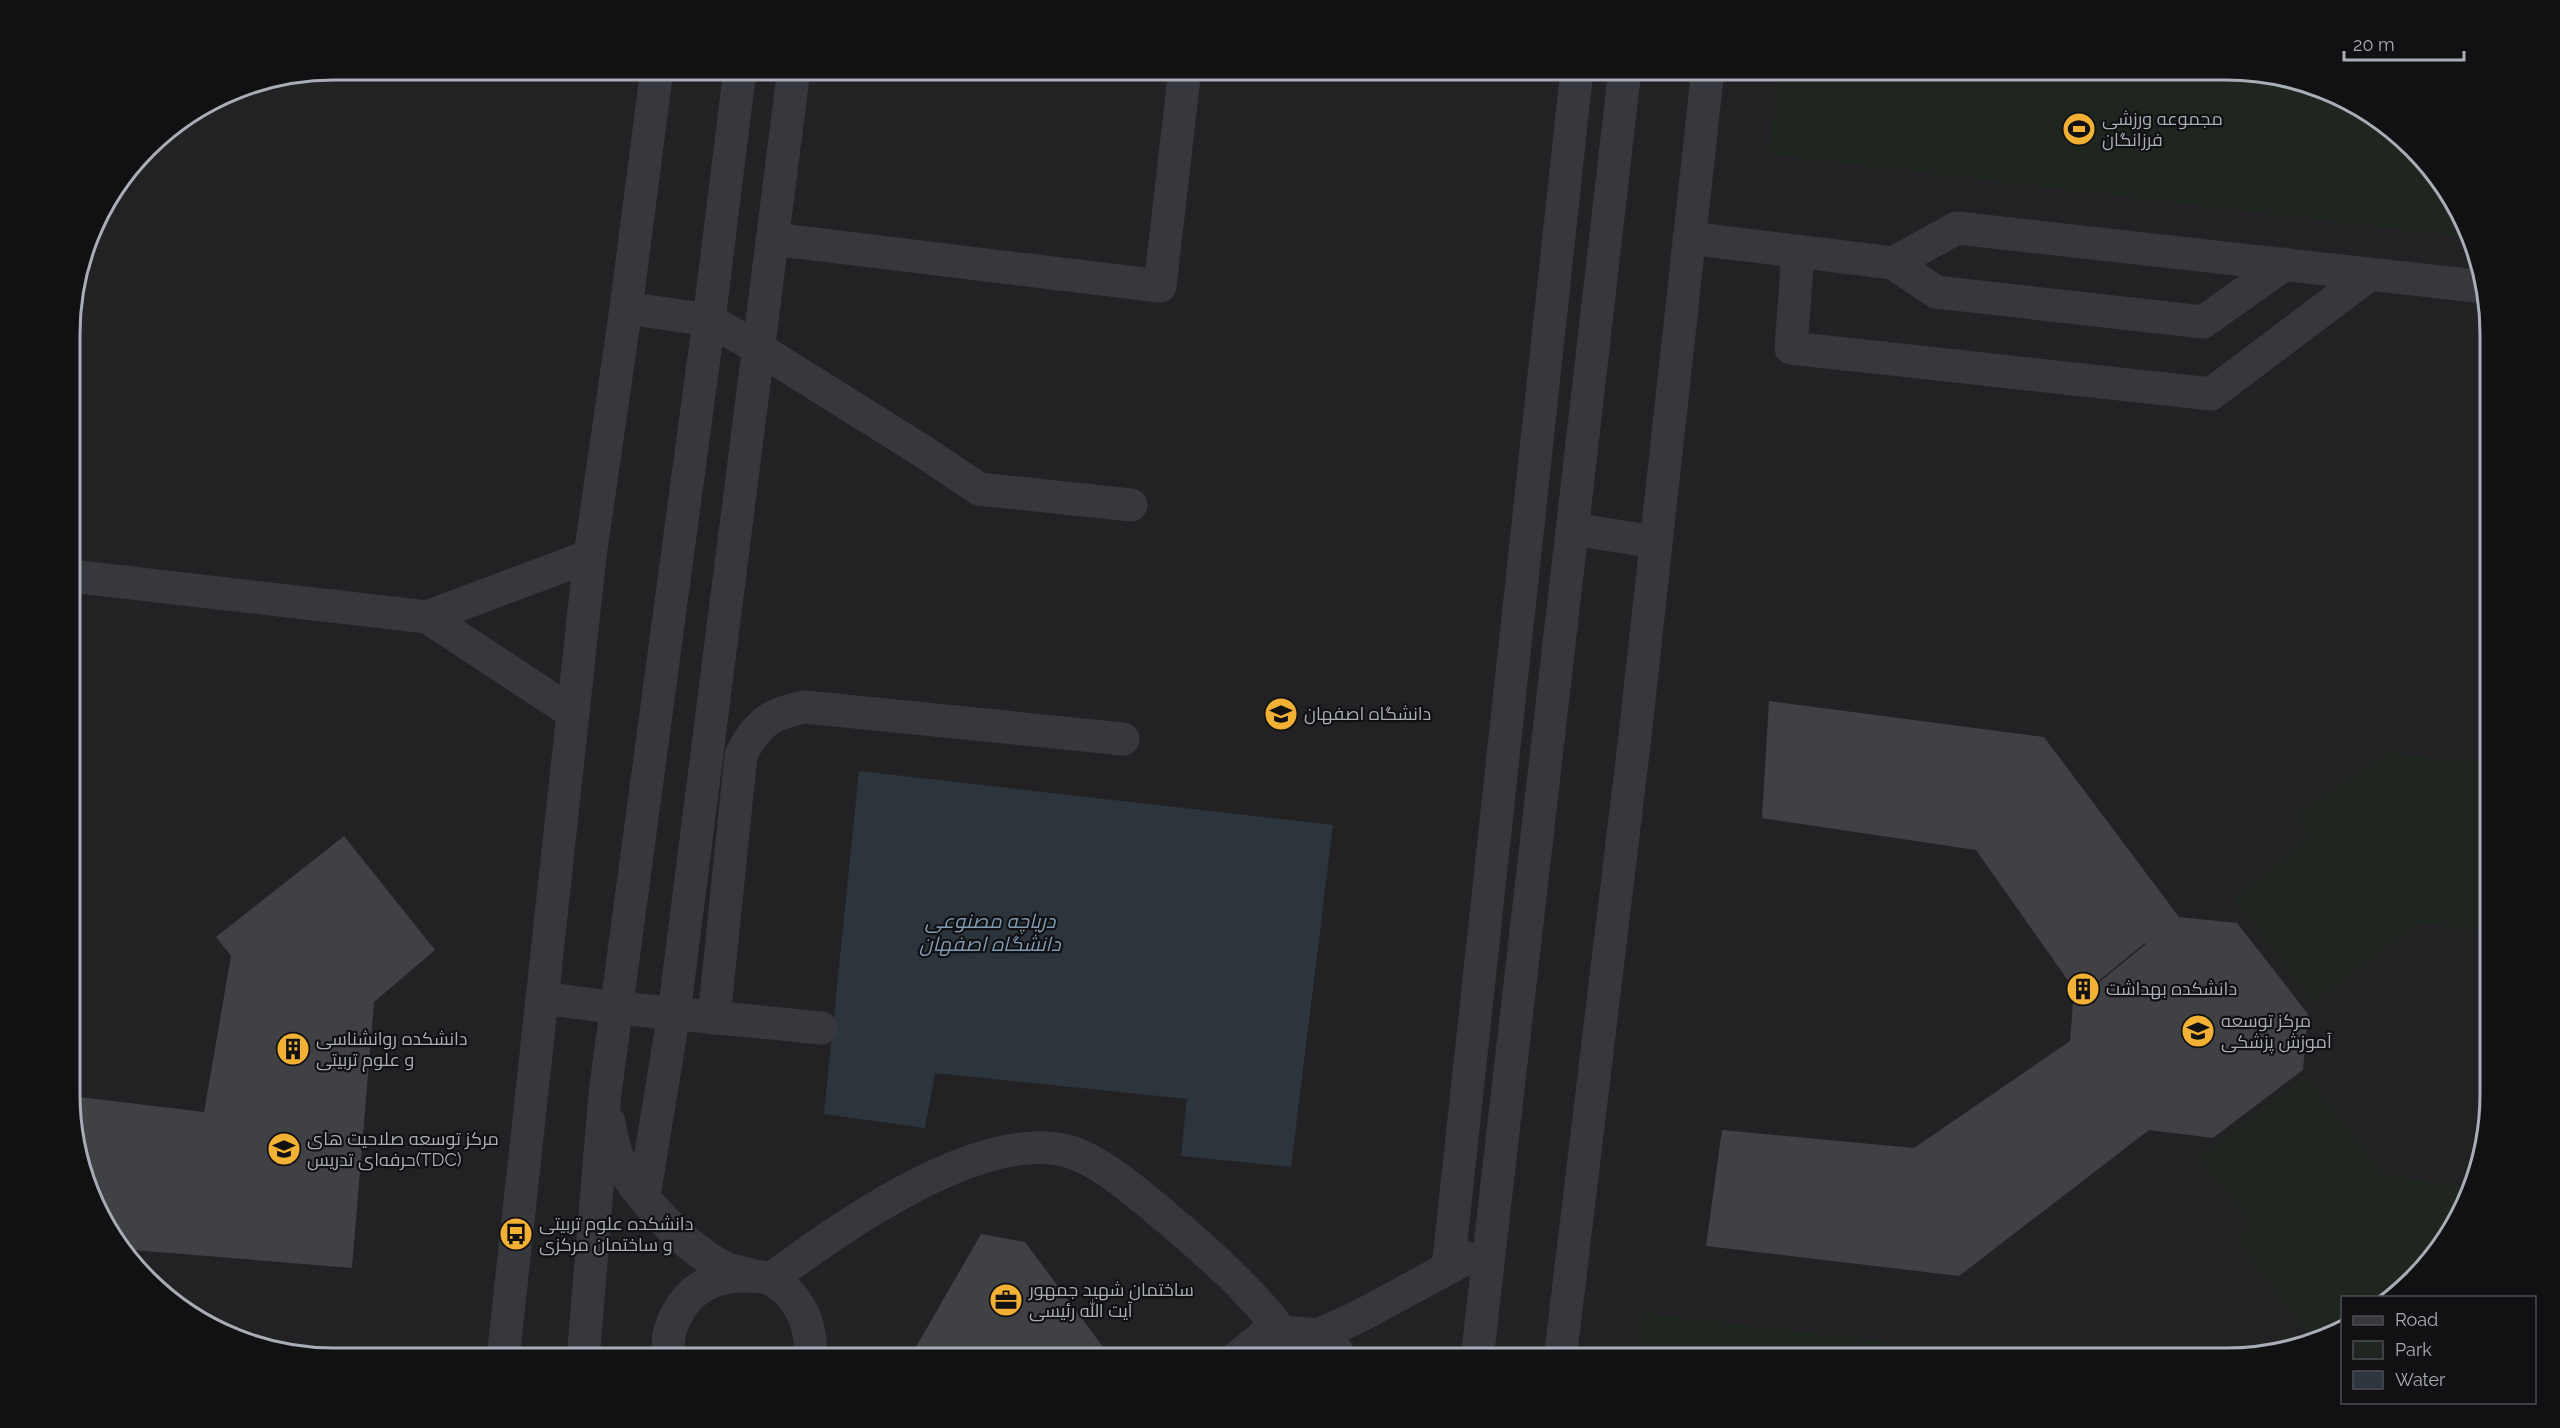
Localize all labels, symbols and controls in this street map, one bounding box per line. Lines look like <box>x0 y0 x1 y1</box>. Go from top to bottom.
scale bar <box>2344 24 2464 62</box>
text: 20 m <box>2353 34 2395 55</box>
place label: مجموعه ورزشی فرزانگان <box>2102 108 2223 151</box>
sports icon: مجموعه ورزشی فرزانگان <box>2061 111 2097 147</box>
school or university icon: دانشگاه اصفهان <box>1263 696 1299 732</box>
place label: دانشگاه اصفهان <box>1304 703 1431 725</box>
water label: دریاچه مصنوعی دانشگاه اصفهان <box>919 909 1062 956</box>
building icon: دانشکده بهداشت <box>2065 971 2101 1007</box>
place label: دانشکده بهداشت <box>2106 978 2237 1000</box>
place label: مرکز توسعه آموزش پزشکی <box>2221 1010 2332 1054</box>
school or university icon: مرکز توسعه آموزش پزشکی <box>2180 1013 2216 1049</box>
place label: دانشکده روانشناسی و علوم تربیتی <box>316 1028 467 1072</box>
building icon: دانشکده روانشناسی و علوم تربیتی <box>275 1031 311 1067</box>
place label: مرکز توسعه صلاحیت های حرفه‌ای تدریس(TDC) <box>307 1128 499 1171</box>
school or university icon: مرکز توسعه صلاحیت های حرفه‌ای تدریس(TDC) <box>266 1131 302 1167</box>
place label: دانشکده علوم تربیتی و ساختمان مرکزی <box>539 1213 693 1256</box>
bus stop icon: دانشکده علوم تربیتی و ساختمان مرکزی <box>498 1216 534 1252</box>
place label: ساختمان شهید جمهور آیت الله رئیسی <box>1028 1279 1194 1322</box>
office icon: ساختمان شهید جمهور آیت الله رئیسی <box>988 1282 1024 1318</box>
legend <box>2341 1296 2536 1404</box>
text: Road <box>2395 1309 2438 1330</box>
text: Park <box>2395 1339 2432 1360</box>
text: Water <box>2395 1369 2446 1390</box>

